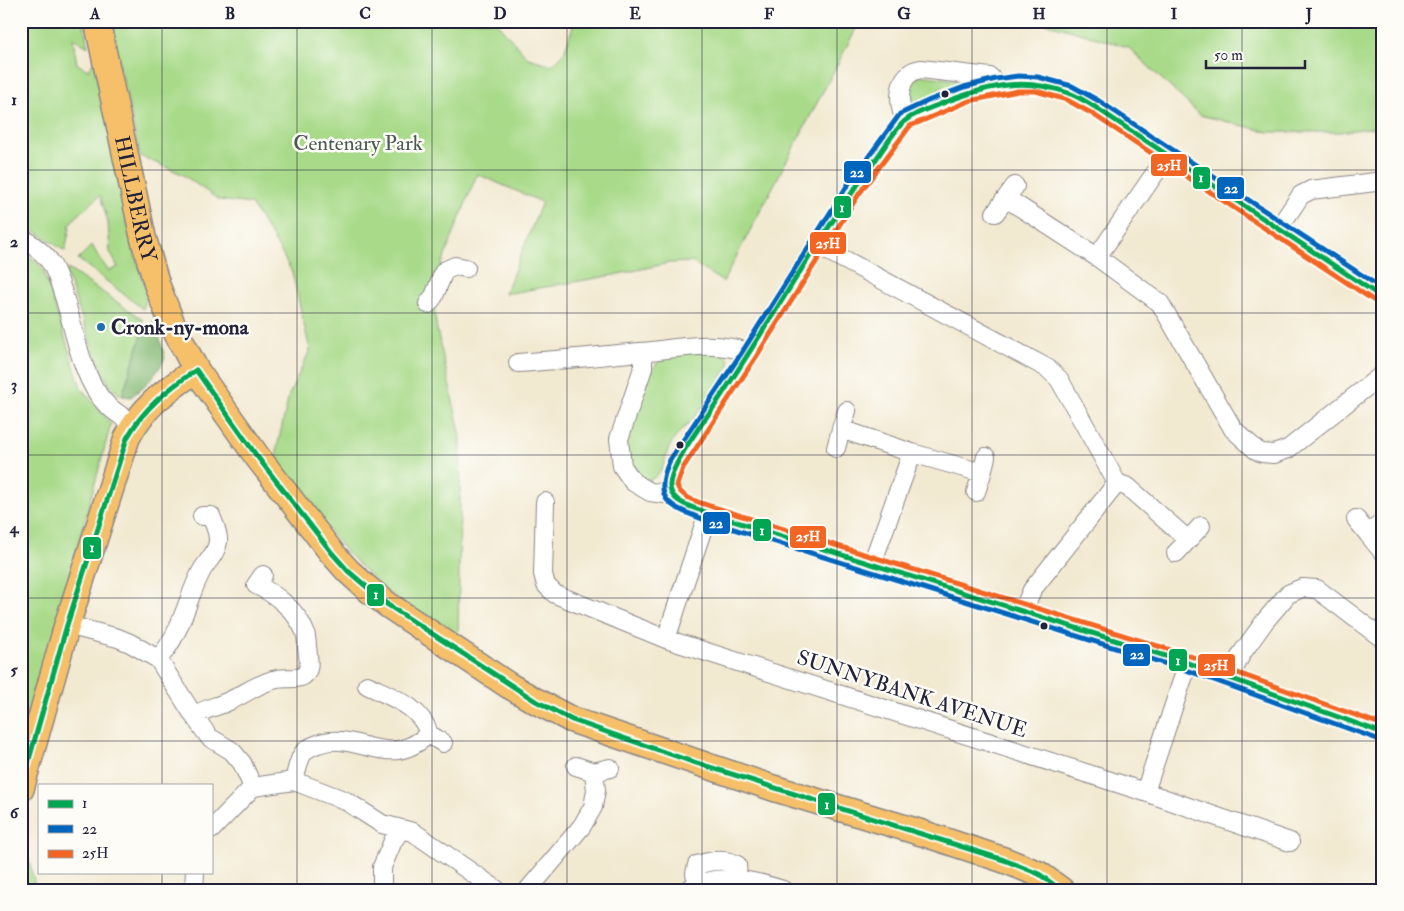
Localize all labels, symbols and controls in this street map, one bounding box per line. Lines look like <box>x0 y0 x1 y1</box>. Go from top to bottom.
text: A <box>89 4 101 24</box>
text: B <box>225 4 235 24</box>
text: C <box>359 4 371 24</box>
text: D <box>493 4 507 24</box>
text: E <box>629 4 641 24</box>
text: F <box>764 4 774 24</box>
text: G <box>897 4 911 24</box>
text: H <box>1032 4 1046 24</box>
text: I <box>1171 4 1178 24</box>
text: J <box>1305 4 1313 25</box>
scale bar <box>1206 38 1305 70</box>
text: 50 m <box>1214 46 1243 65</box>
unlabelled marker <box>940 89 950 99</box>
text: 1 <box>11 90 17 110</box>
park label: Centenary Park <box>293 130 423 157</box>
street label: HILLBERRY <box>108 133 163 266</box>
line badge: 25H <box>1150 153 1188 177</box>
text: 25H <box>1157 157 1182 174</box>
line badge: 22 <box>843 160 872 184</box>
text: 22 <box>850 164 864 181</box>
line badge: 1 <box>1192 166 1211 190</box>
text: 1 <box>1199 169 1204 186</box>
line badge: 22 <box>1216 176 1245 200</box>
text: 22 <box>1224 180 1238 197</box>
line badge: 1 <box>833 195 852 219</box>
text: 1 <box>840 199 845 216</box>
line badge: 25H <box>809 231 847 255</box>
text: 2 <box>10 232 18 252</box>
text: 25H <box>816 235 841 252</box>
place label: Cronk-ny-mona <box>111 314 250 341</box>
marker: Cronk-ny-mona <box>95 321 107 333</box>
text: 3 <box>11 375 17 395</box>
unlabelled marker <box>675 440 685 450</box>
line badge: 22 <box>702 511 731 535</box>
text: 22 <box>709 515 723 532</box>
text: 4 <box>9 518 20 538</box>
line badge: 1 <box>752 518 772 542</box>
text: 1 <box>760 522 765 539</box>
line badge: 25H <box>789 525 827 549</box>
text: 25H <box>796 528 821 545</box>
line badge: 1 <box>82 536 102 560</box>
text: 1 <box>90 539 95 556</box>
line badge: 1 <box>366 583 385 607</box>
text: 1 <box>374 586 379 603</box>
unlabelled marker <box>1039 621 1049 631</box>
line badge: 22 <box>1122 643 1151 667</box>
street label: SUNNYBANK AVENUE <box>794 644 1030 744</box>
text: 22 <box>1130 646 1144 663</box>
line badge: 1 <box>1168 648 1188 672</box>
text: 1 <box>1176 652 1181 669</box>
line badge: 25H <box>1197 653 1236 677</box>
text: 25H <box>1204 657 1229 674</box>
text: 5 <box>10 660 18 680</box>
legend <box>38 784 212 874</box>
line badge: 1 <box>817 792 836 816</box>
text: 1 <box>82 794 87 813</box>
text: 1 <box>825 796 830 813</box>
text: 6 <box>10 803 20 823</box>
text: 22 <box>82 820 98 839</box>
text: 25H <box>82 844 108 863</box>

